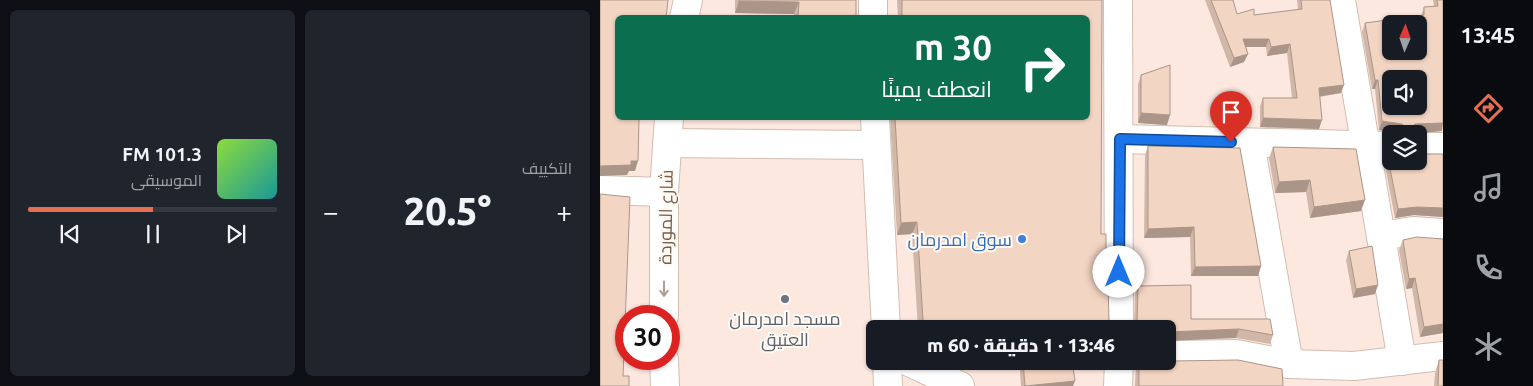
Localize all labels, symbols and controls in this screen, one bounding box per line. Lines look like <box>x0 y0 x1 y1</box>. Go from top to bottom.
north arrow <box>1382 15 1428 60</box>
map controls <box>1382 15 1427 170</box>
text: 13:45 <box>1460 22 1516 47</box>
text: 30 m <box>914 27 992 67</box>
icon: right <box>1010 35 1075 100</box>
button: sound <box>1382 70 1427 115</box>
text: انعطف يمينًا <box>881 76 992 101</box>
pin <box>1210 91 1252 142</box>
icon: directions <box>1471 91 1506 126</box>
icon: arrive <box>1217 98 1245 126</box>
button: layers <box>1382 125 1427 170</box>
text: 101.3 FM <box>122 143 202 165</box>
text: التكييف <box>522 159 572 177</box>
street label: شارع الموردة <box>654 169 679 265</box>
icon: music <box>1471 170 1506 205</box>
text: الموسيقى <box>131 171 202 189</box>
text: 20.5° <box>404 190 491 232</box>
text: − <box>323 196 339 227</box>
text: + <box>556 196 572 227</box>
icon: previous <box>56 220 84 248</box>
icon: pause <box>139 220 167 248</box>
icon: next <box>222 220 250 248</box>
place label: سوق امدرمان <box>907 229 1012 252</box>
marker: سوق امدرمان <box>1016 233 1028 245</box>
position arrow <box>1092 245 1144 297</box>
icon: phone <box>1471 250 1506 285</box>
one-way arrow <box>659 280 669 296</box>
marker: مسجد امدرمان العتيق <box>779 293 791 305</box>
speed limit sign: 30 <box>615 305 680 370</box>
place label: مسجد امدرمان العتيق <box>729 308 841 352</box>
icon: climate <box>1471 329 1506 364</box>
text: 13:46 · 1 دقيقة · 60 m <box>927 334 1115 356</box>

